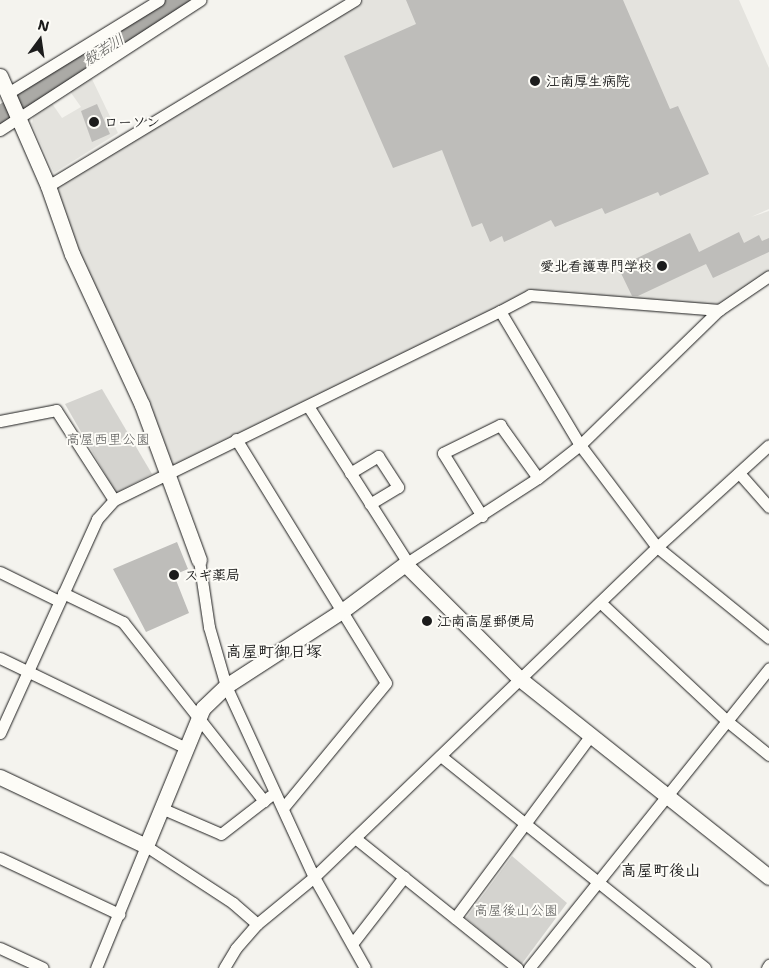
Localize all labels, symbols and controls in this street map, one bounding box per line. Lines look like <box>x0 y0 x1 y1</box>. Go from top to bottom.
north arrow <box>15 15 65 65</box>
text: N <box>36 15 51 36</box>
water label: 般若川 <box>80 30 128 70</box>
place label: 江南厚生病院 <box>546 73 630 89</box>
marker: 江南厚生病院 <box>528 74 542 88</box>
place label: ローソン <box>104 114 160 130</box>
marker: ローソン <box>88 116 100 128</box>
place label: 愛北看護専門学校 <box>540 258 652 274</box>
marker: 愛北看護専門学校 <box>656 260 668 272</box>
park label: 高屋西里公園 <box>66 431 150 447</box>
place label: スギ薬局 <box>184 567 240 583</box>
marker: スギ薬局 <box>168 569 180 581</box>
place label: 江南高屋郵便局 <box>437 613 535 629</box>
marker: 江南高屋郵便局 <box>421 615 433 627</box>
district label: 高屋町御日塚 <box>226 642 322 662</box>
district label: 高屋町後山 <box>621 861 701 881</box>
park label: 高屋後山公園 <box>474 902 558 918</box>

